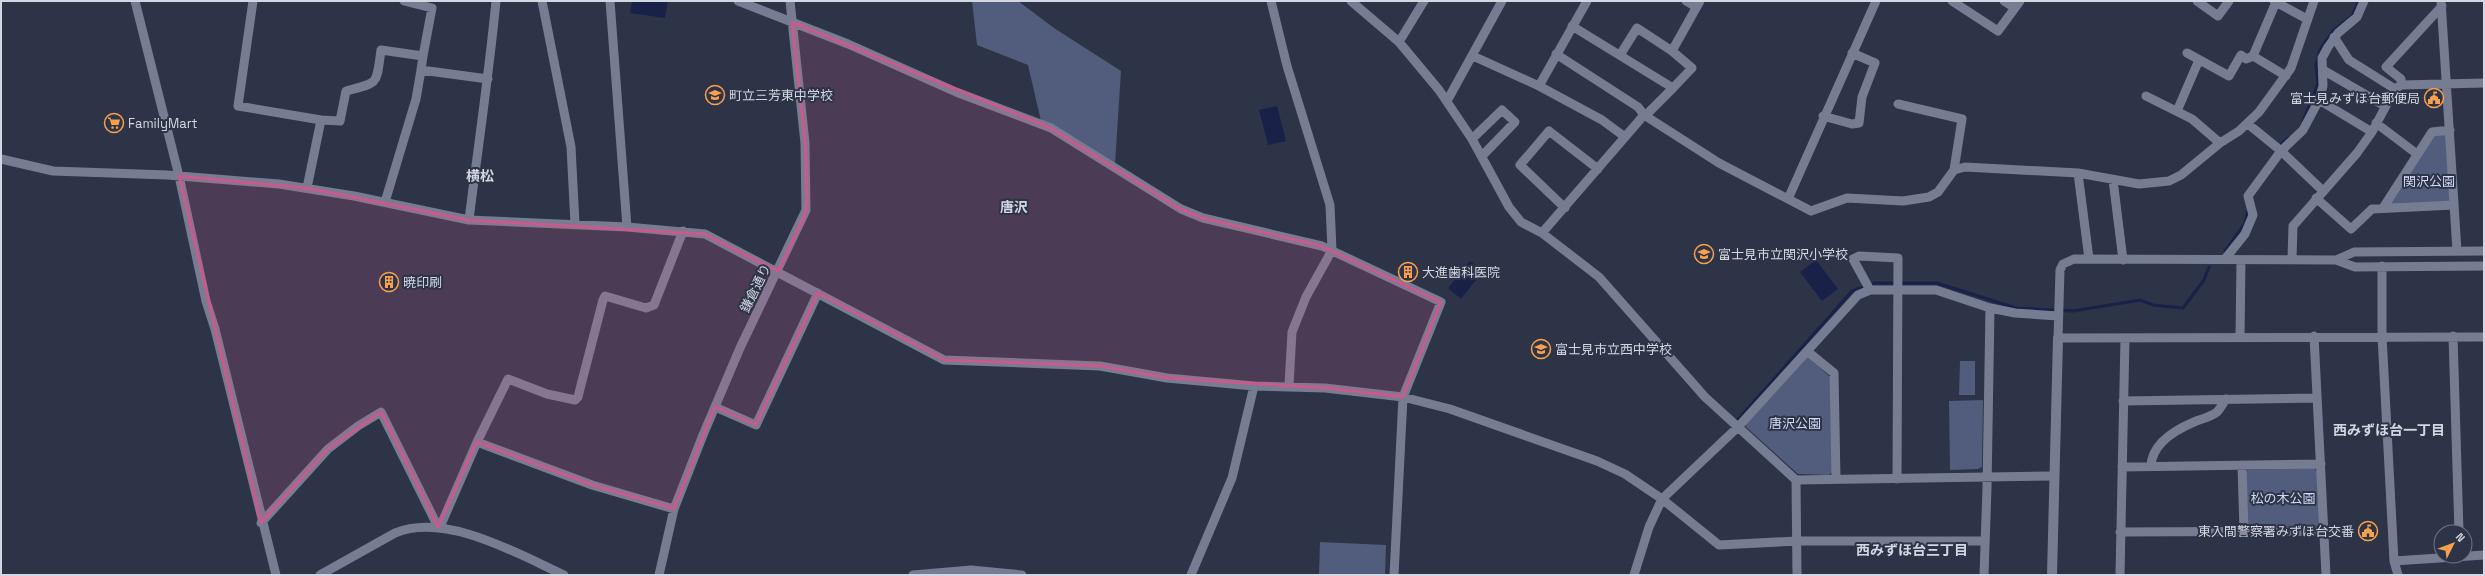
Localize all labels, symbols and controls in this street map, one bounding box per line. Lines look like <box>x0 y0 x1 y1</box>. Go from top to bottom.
school or university icon: 町立三芳東中学校 <box>704 84 726 106</box>
place label: 町立三芳東中学校 <box>729 87 833 104</box>
public building icon: 富士見みずほ台郵便局 <box>2423 87 2445 109</box>
place label: 富士見みずほ台郵便局 <box>2290 90 2420 107</box>
supermarket icon: FamilyMart <box>103 112 125 134</box>
place label: FamilyMart <box>128 115 198 132</box>
district label: 横松 <box>466 167 494 185</box>
park label: 関沢公園 <box>2403 173 2455 190</box>
district label: 唐沢 <box>1000 198 1028 216</box>
school or university icon: 富士見市立関沢小学校 <box>1693 243 1715 265</box>
place label: 富士見市立関沢小学校 <box>1718 246 1848 263</box>
street label: 鎌倉通り <box>736 261 774 315</box>
building icon: 大進歯科医院 <box>1397 261 1419 283</box>
place label: 大進歯科医院 <box>1422 264 1500 281</box>
building icon: 暁印刷 <box>378 271 400 293</box>
place label: 暁印刷 <box>403 274 442 291</box>
school or university icon: 富士見市立西中学校 <box>1530 338 1552 360</box>
place label: 富士見市立西中学校 <box>1555 341 1672 358</box>
park label: 唐沢公園 <box>1769 415 1821 432</box>
district label: 西みずほ台一丁目 <box>2333 421 2445 439</box>
park label: 松の木公園 <box>2250 490 2316 507</box>
public building icon: 東入間警察署みずほ台交番 <box>2357 520 2379 542</box>
place label: 東入間警察署みずほ台交番 <box>2198 523 2354 540</box>
north arrow <box>2433 524 2473 564</box>
text: N <box>2453 530 2468 545</box>
district label: 西みずほ台三丁目 <box>1856 541 1968 559</box>

